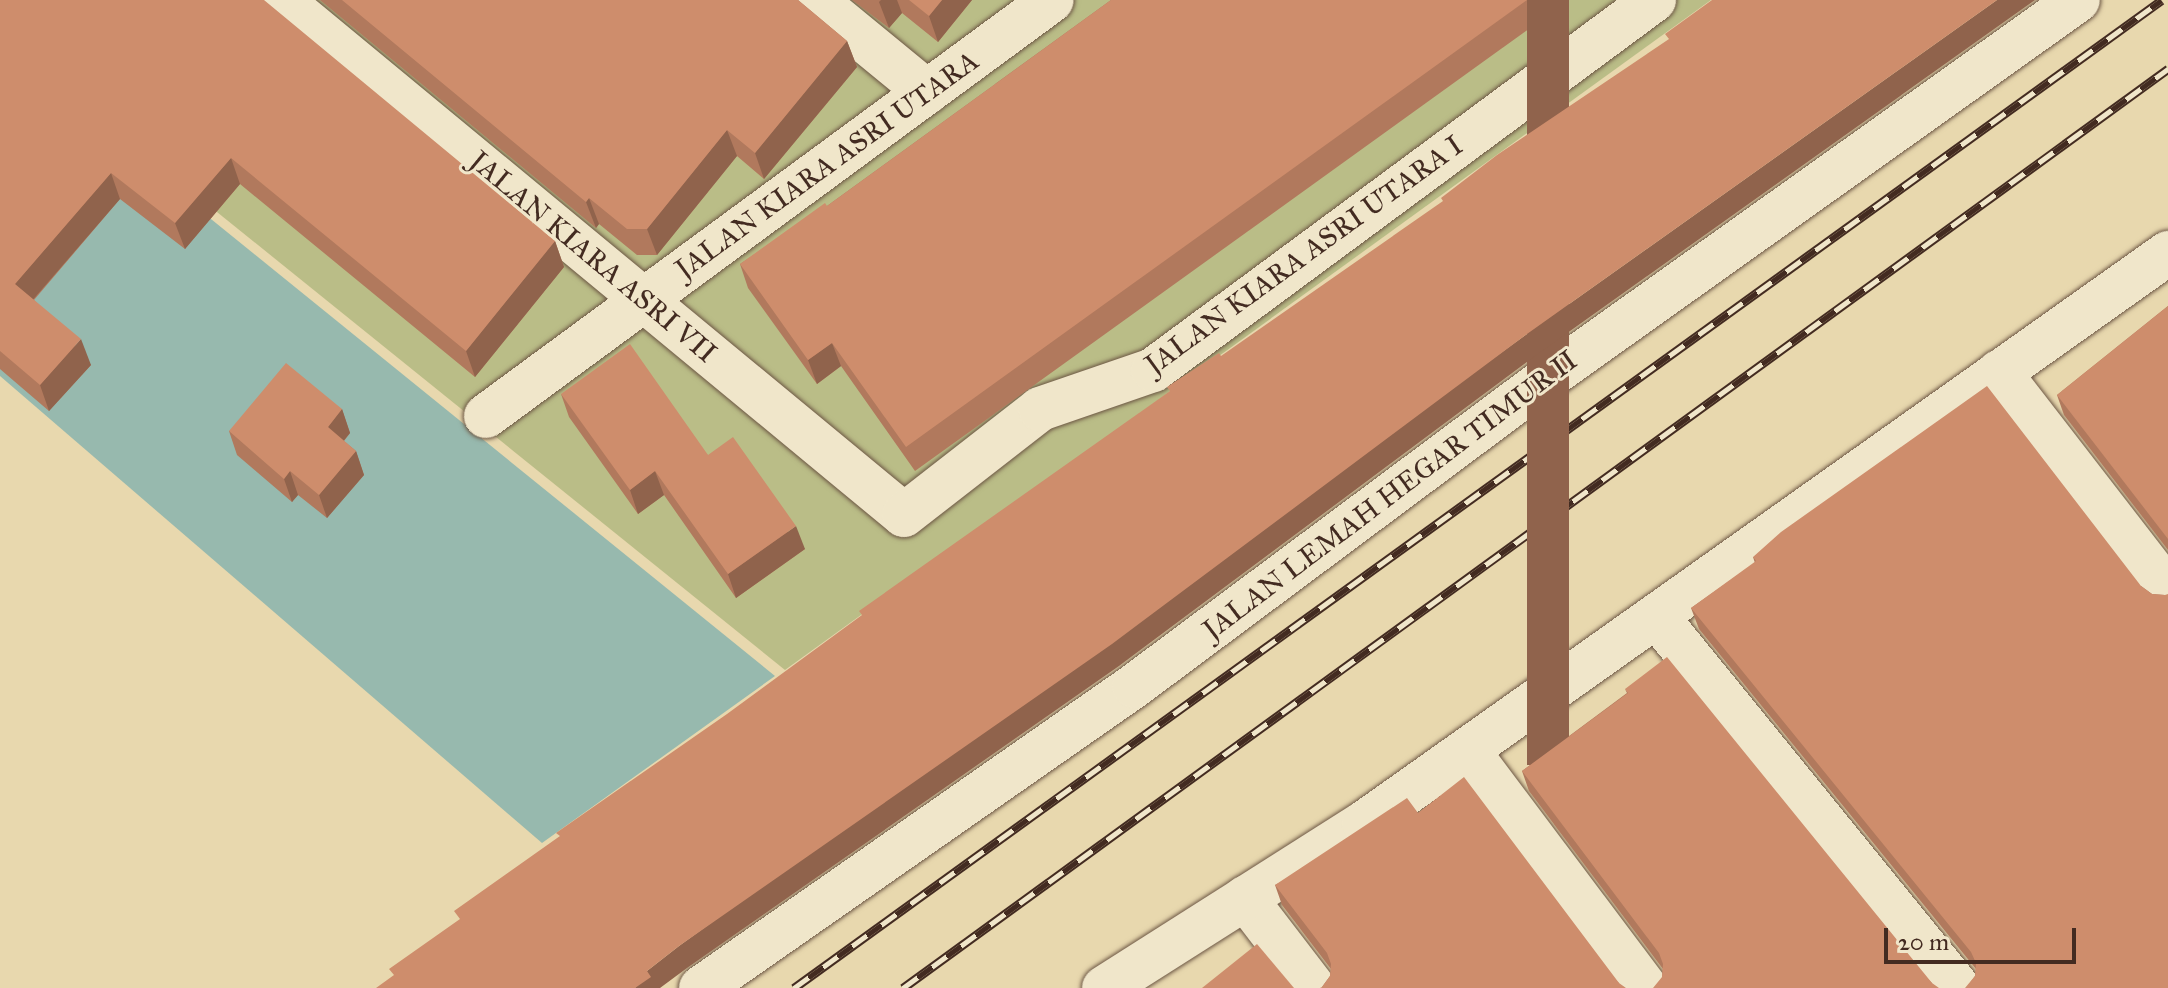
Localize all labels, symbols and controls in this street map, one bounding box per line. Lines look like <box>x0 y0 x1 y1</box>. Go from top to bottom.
street label: JALAN KIARA ASRI UTARA <box>669 44 985 286</box>
street label: JALAN KIARA ASRI UTARA I <box>1139 128 1469 382</box>
street label: JALAN KIARA ASRI VII <box>463 144 723 370</box>
street label: JALAN LEMAH HEGAR TIMUR II <box>1196 343 1584 647</box>
scale bar <box>1888 912 2080 962</box>
text: 20 m <box>1898 927 1949 957</box>

